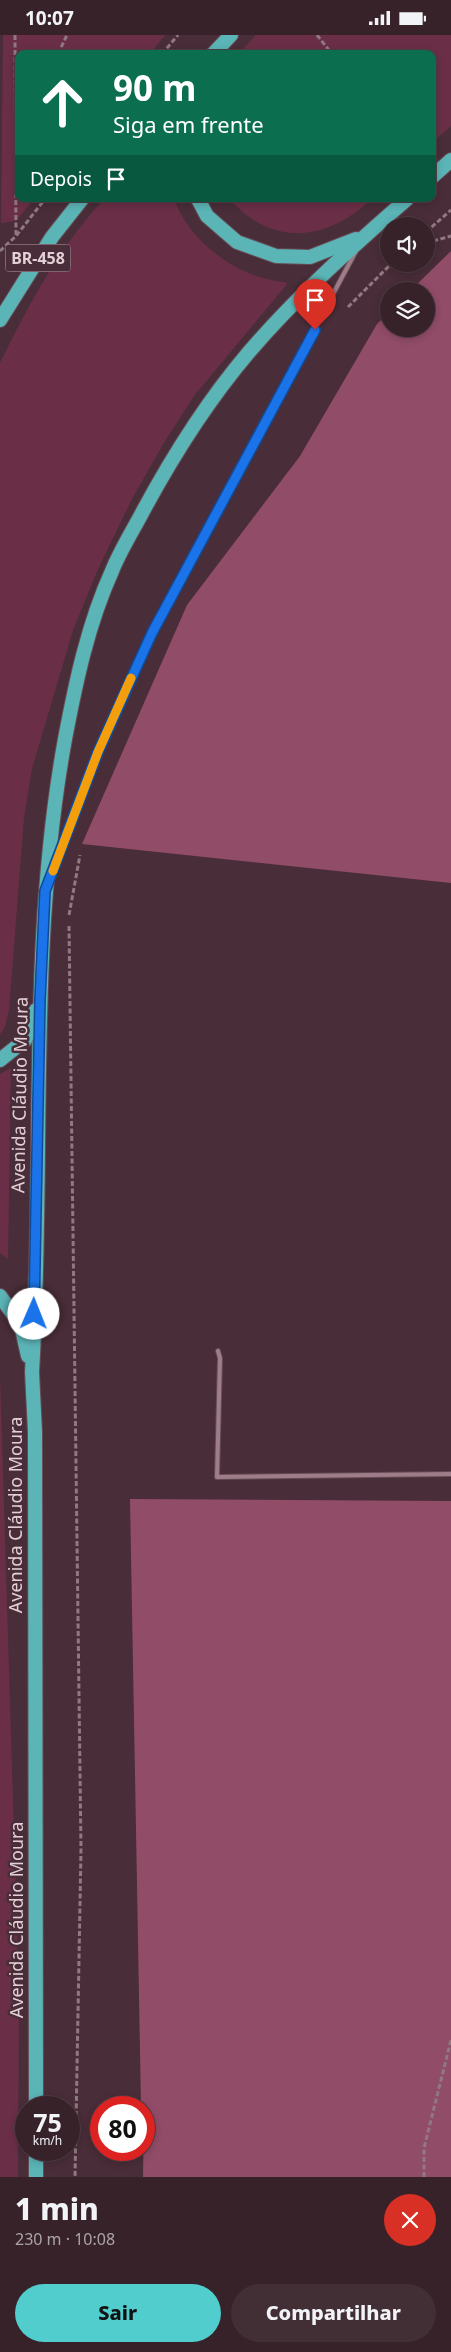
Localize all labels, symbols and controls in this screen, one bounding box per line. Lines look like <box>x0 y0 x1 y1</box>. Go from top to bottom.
text: 10:07 <box>25 5 74 31</box>
text: 90 m <box>113 64 196 111</box>
icon: ahead <box>30 70 95 135</box>
text: Siga em frente <box>113 109 264 139</box>
icon: arrive <box>102 165 130 193</box>
text: Depois <box>30 166 92 192</box>
map controls <box>380 217 435 337</box>
button: sound <box>380 217 435 272</box>
road number: BR-458 <box>5 245 70 272</box>
pin <box>294 279 336 330</box>
button: layers <box>380 282 435 337</box>
icon: arrive <box>301 286 329 314</box>
street label: Avenida Cláudio Moura <box>5 997 33 1193</box>
position arrow <box>7 1287 59 1339</box>
street label: Avenida Cláudio Moura <box>3 1417 27 1613</box>
street label: Avenida Cláudio Moura <box>4 1822 28 2018</box>
speed limit sign: 80 <box>90 2096 155 2161</box>
text: 75 <box>33 2105 62 2139</box>
text: km/h <box>33 2132 62 2149</box>
text: 1 min <box>15 2188 99 2229</box>
button: close <box>384 2194 436 2246</box>
text: 230 m · 10:08 <box>15 2228 115 2250</box>
button: Sair <box>15 2284 221 2342</box>
button: Compartilhar <box>231 2284 436 2342</box>

